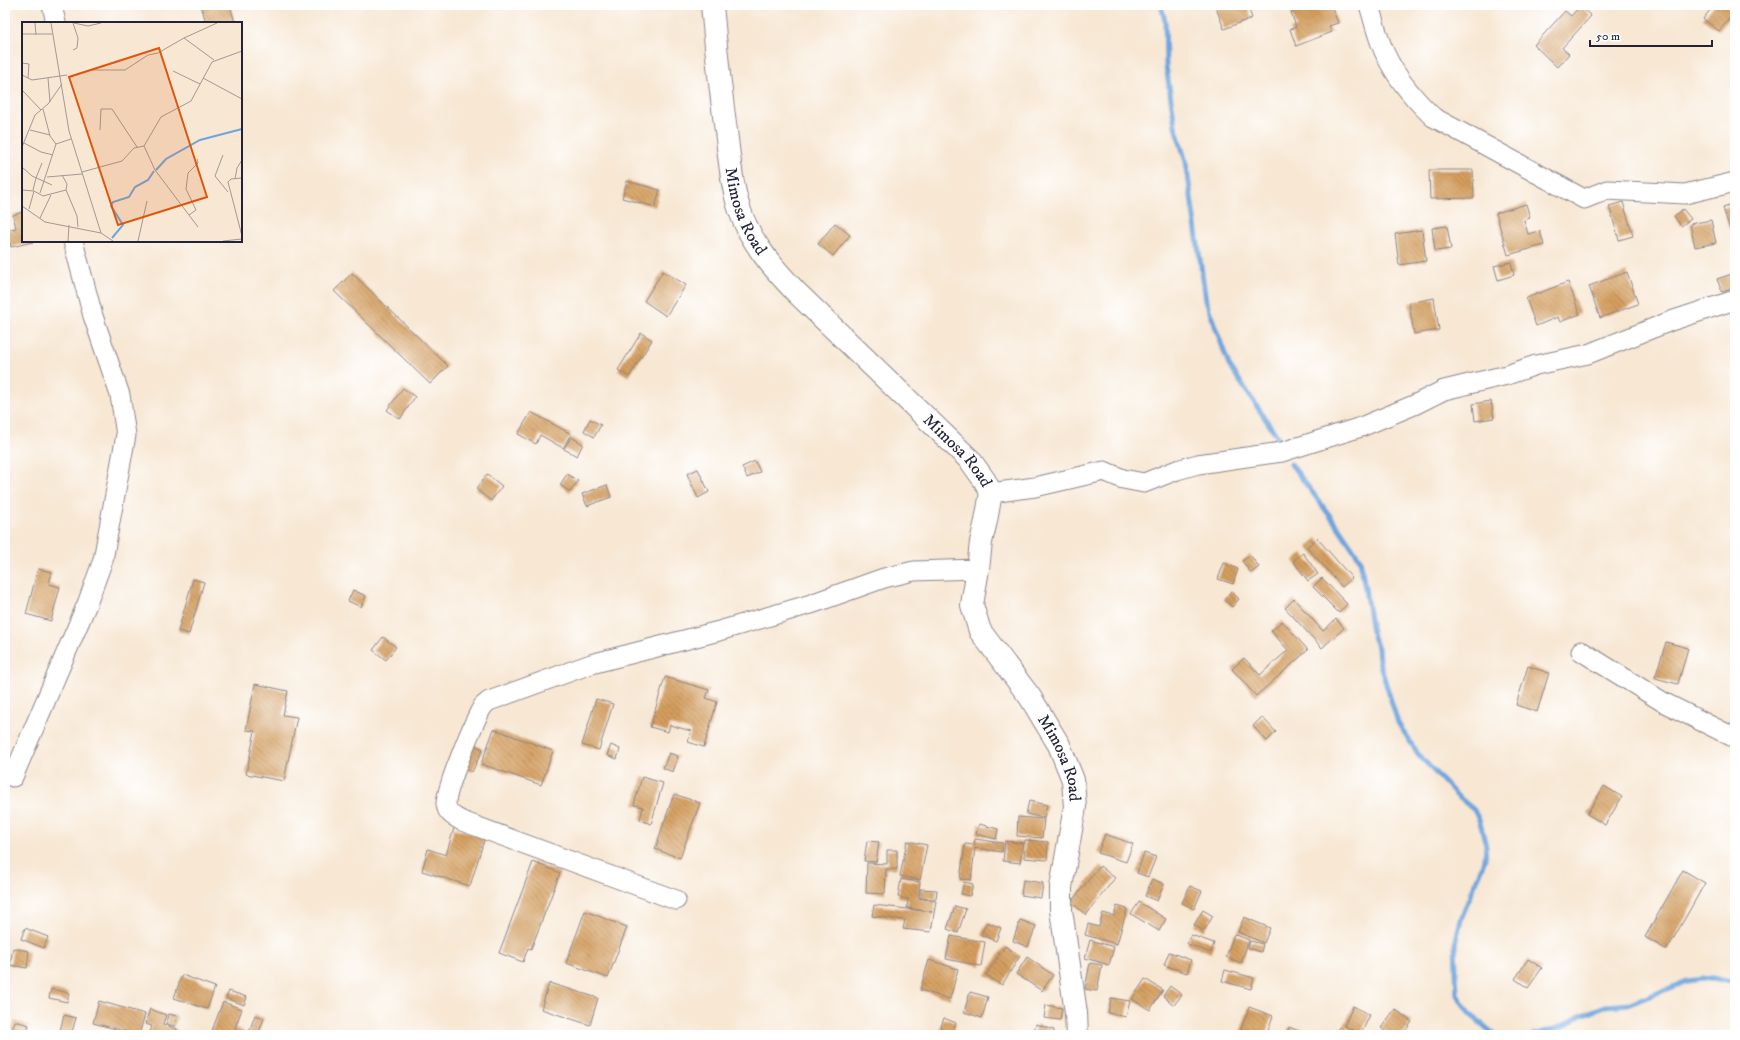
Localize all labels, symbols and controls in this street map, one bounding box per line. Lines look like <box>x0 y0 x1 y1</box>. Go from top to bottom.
inset map <box>22 22 242 242</box>
scale bar <box>1590 22 1712 48</box>
text: 50 m <box>1596 29 1620 44</box>
street label: Mimosa Road <box>720 166 772 260</box>
street label: Mimosa Road <box>918 409 997 491</box>
street label: Mimosa Road <box>1032 711 1086 803</box>

